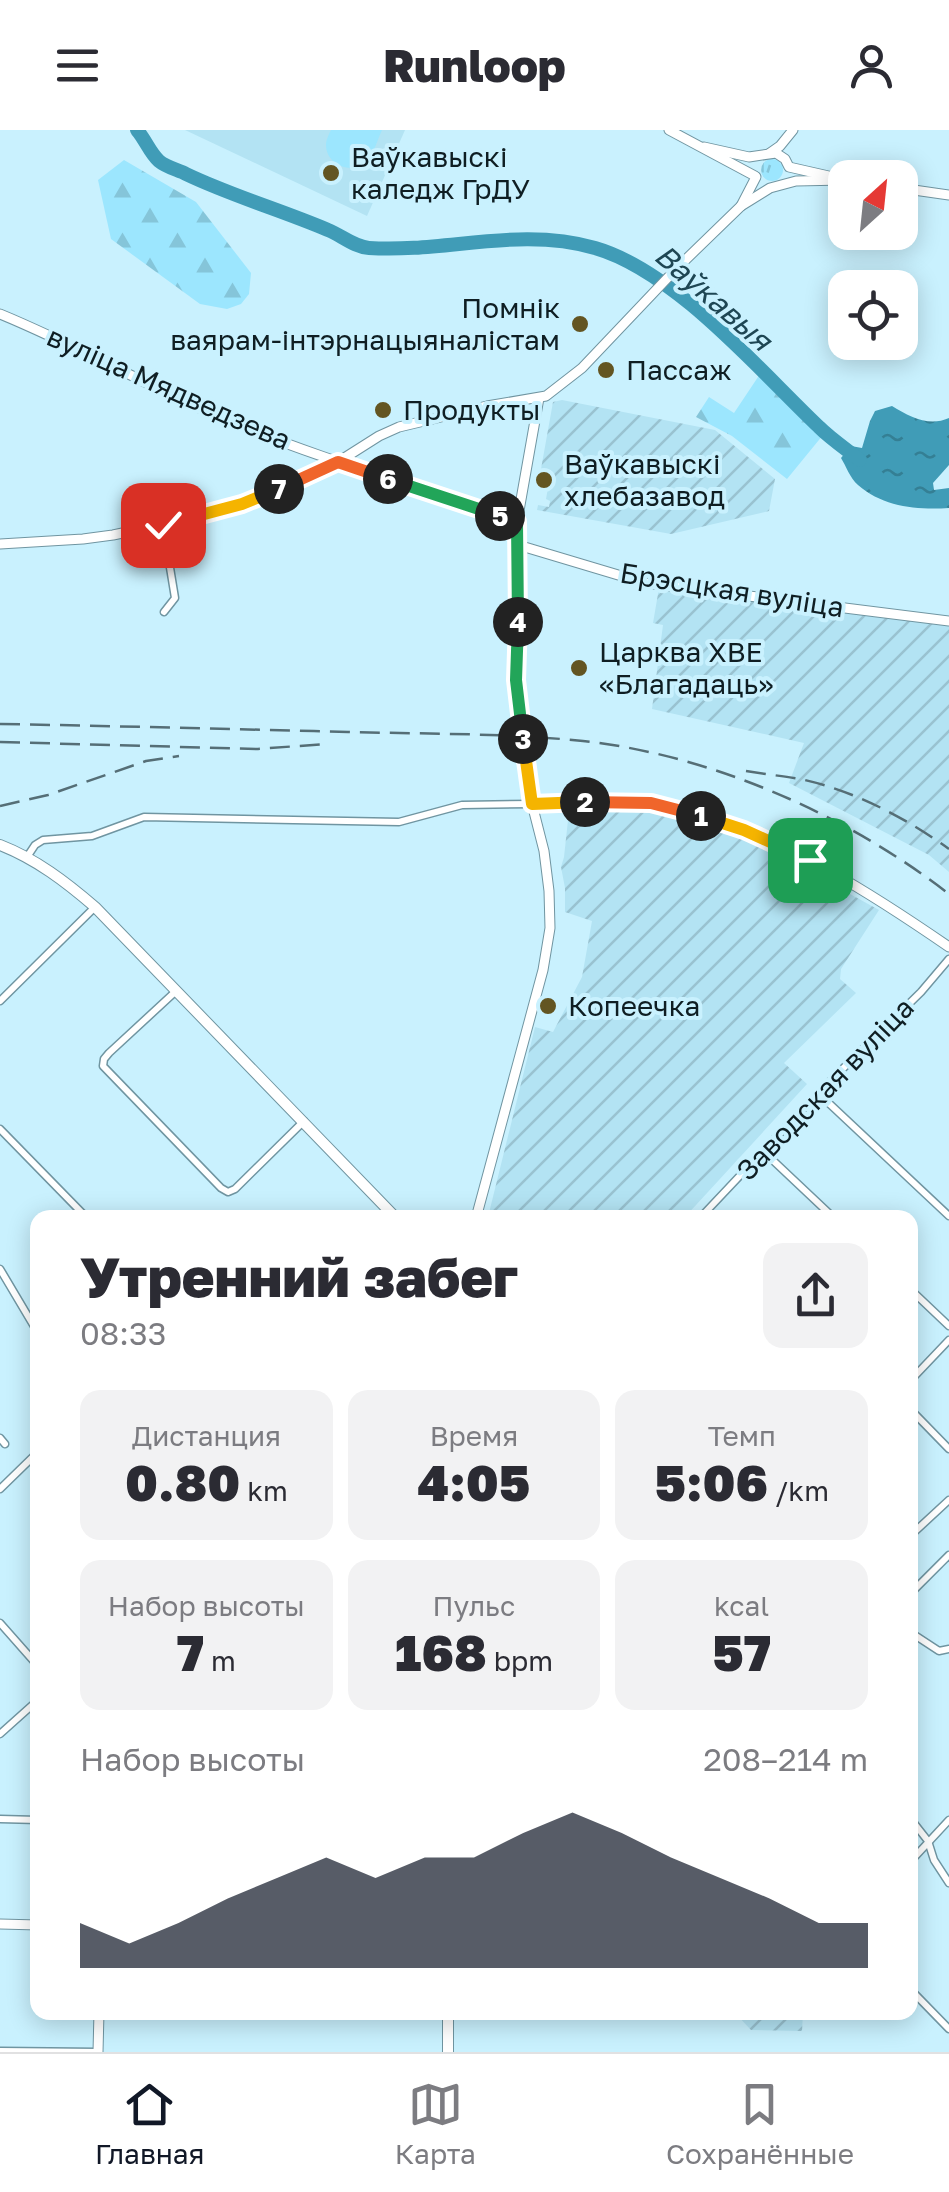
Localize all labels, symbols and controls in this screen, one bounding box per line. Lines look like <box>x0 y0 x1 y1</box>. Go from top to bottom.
icon: menu <box>50 38 105 93</box>
text: Runloop <box>383 38 566 92</box>
icon: person <box>844 38 899 93</box>
place label: Ваўкавыскі каледж ГрДУ <box>351 140 530 205</box>
north arrow <box>828 160 918 250</box>
map controls <box>828 160 918 360</box>
marker: Ваўкавыскі каледж ГрДУ <box>320 162 342 184</box>
water label: Ваўкавыя <box>648 237 781 359</box>
button: locate <box>828 270 918 360</box>
place label: Помнік ваярам-інтэрнацыяналістам <box>170 291 560 356</box>
marker: Помнік ваярам-інтэрнацыяналістам <box>569 313 591 335</box>
street label: вуліца Мядведзева <box>42 319 296 456</box>
place label: Пассаж <box>626 353 732 386</box>
marker: Пассаж <box>595 359 617 381</box>
place label: Продукты <box>403 393 540 426</box>
marker: Продукты <box>372 399 394 421</box>
place label: Ваўкавыскі хлебазавод <box>564 447 725 512</box>
pin: 6 <box>363 454 413 504</box>
text: 6 <box>379 462 397 495</box>
pin: 7 <box>254 464 304 514</box>
marker: Ваўкавыскі хлебазавод <box>533 469 555 491</box>
text: 7 <box>271 472 287 505</box>
pin <box>121 483 206 568</box>
pin: 5 <box>475 491 525 541</box>
icon: check <box>136 498 191 553</box>
text: 5 <box>491 499 509 532</box>
street label: Брэсцкая вуліца <box>618 556 846 623</box>
pin: 4 <box>493 597 543 647</box>
text: 4 <box>509 605 527 638</box>
place label: Царква ХВЕ «Благадаць» <box>599 635 774 700</box>
marker: Царква ХВЕ «Благадаць» <box>568 657 590 679</box>
pin: 3 <box>498 714 548 764</box>
text: 3 <box>514 722 532 755</box>
pin: 2 <box>560 777 610 827</box>
text: 2 <box>576 785 594 818</box>
pin: 1 <box>676 791 726 841</box>
text: 1 <box>694 799 708 832</box>
pin <box>768 818 853 903</box>
icon: arrive <box>783 833 838 888</box>
place label: Копеечка <box>568 989 700 1022</box>
street label: Заводская вуліца <box>729 991 920 1187</box>
marker: Копеечка <box>537 995 559 1017</box>
text: Утренний забег <box>80 1243 518 1309</box>
button: share <box>763 1243 868 1348</box>
text: 08:33 <box>80 1314 166 1352</box>
text: Дистанция <box>132 1419 281 1452</box>
text: Время <box>430 1419 518 1452</box>
text: Темп <box>708 1419 776 1452</box>
text: 0.80 <box>125 1452 240 1512</box>
text: 4:05 <box>418 1452 530 1512</box>
text: 5:06 <box>654 1452 768 1512</box>
text: km <box>240 1474 288 1507</box>
text: /km <box>768 1474 829 1507</box>
text: Набор высоты <box>108 1589 305 1622</box>
text: Пульс <box>433 1589 515 1622</box>
text: kcal <box>714 1589 769 1622</box>
text: 7 <box>177 1622 204 1682</box>
text: 168 <box>395 1622 487 1682</box>
text: 57 <box>712 1622 771 1682</box>
text: m <box>204 1644 236 1677</box>
text: bpm <box>487 1644 553 1677</box>
text: Набор высоты <box>80 1740 305 1778</box>
text: 208–214 m <box>703 1740 868 1778</box>
tab: Главная <box>95 2077 205 2170</box>
tab: Карта <box>395 2077 476 2170</box>
tab: Сохранённые <box>666 2077 854 2170</box>

